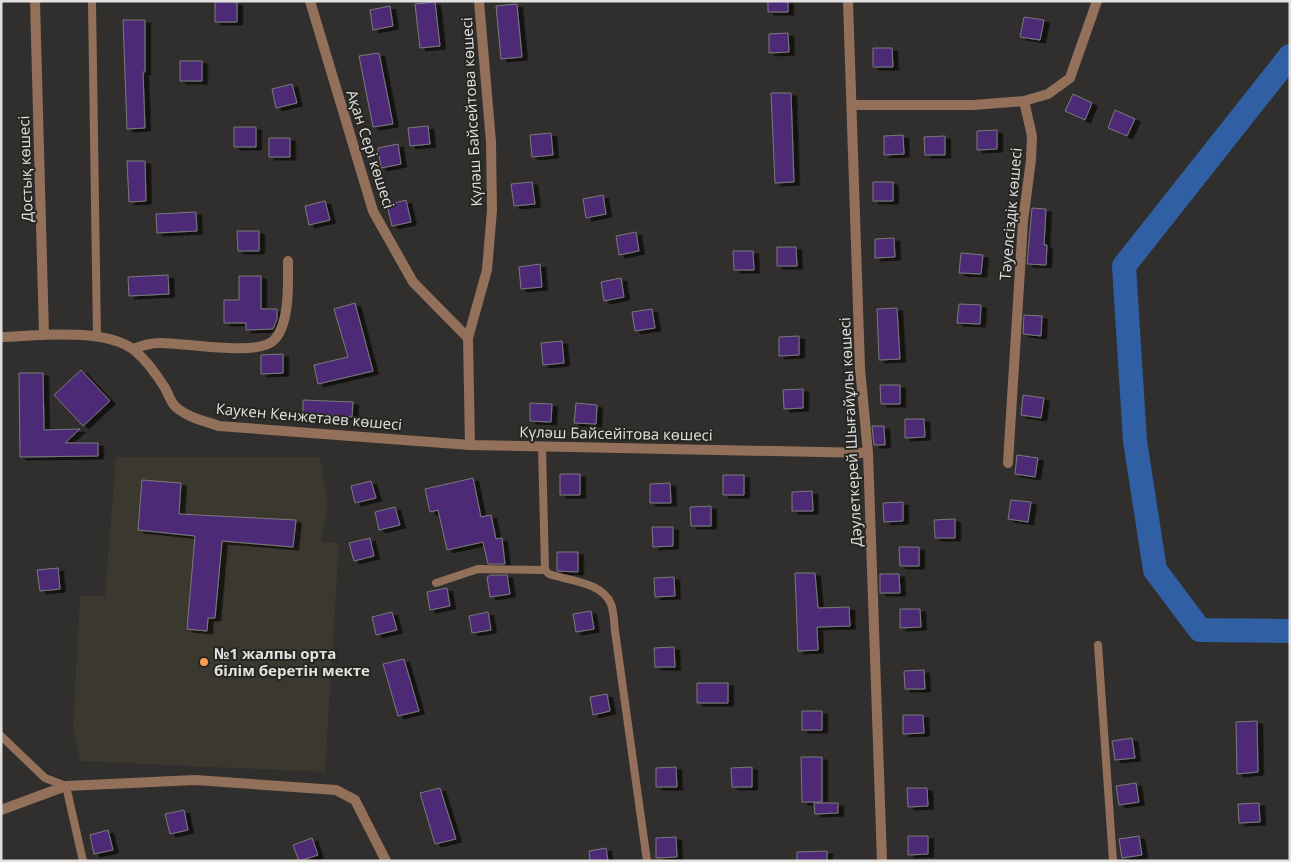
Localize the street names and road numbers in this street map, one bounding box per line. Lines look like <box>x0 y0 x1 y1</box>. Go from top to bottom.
street label: Күләш Байсейтова көшесі <box>456 17 486 207</box>
street label: Ақан Сері көшесі <box>342 87 400 211</box>
street label: Достық көшесі <box>13 115 37 223</box>
street label: Тәуелсіздік көшесі <box>994 147 1026 281</box>
street label: Дәулеткерей Шығайұлы көшесі <box>834 317 866 547</box>
street label: Каукен Кенжетаев көшесі <box>215 398 403 434</box>
street label: Күләш Байсейітова көшесі <box>519 421 713 445</box>

